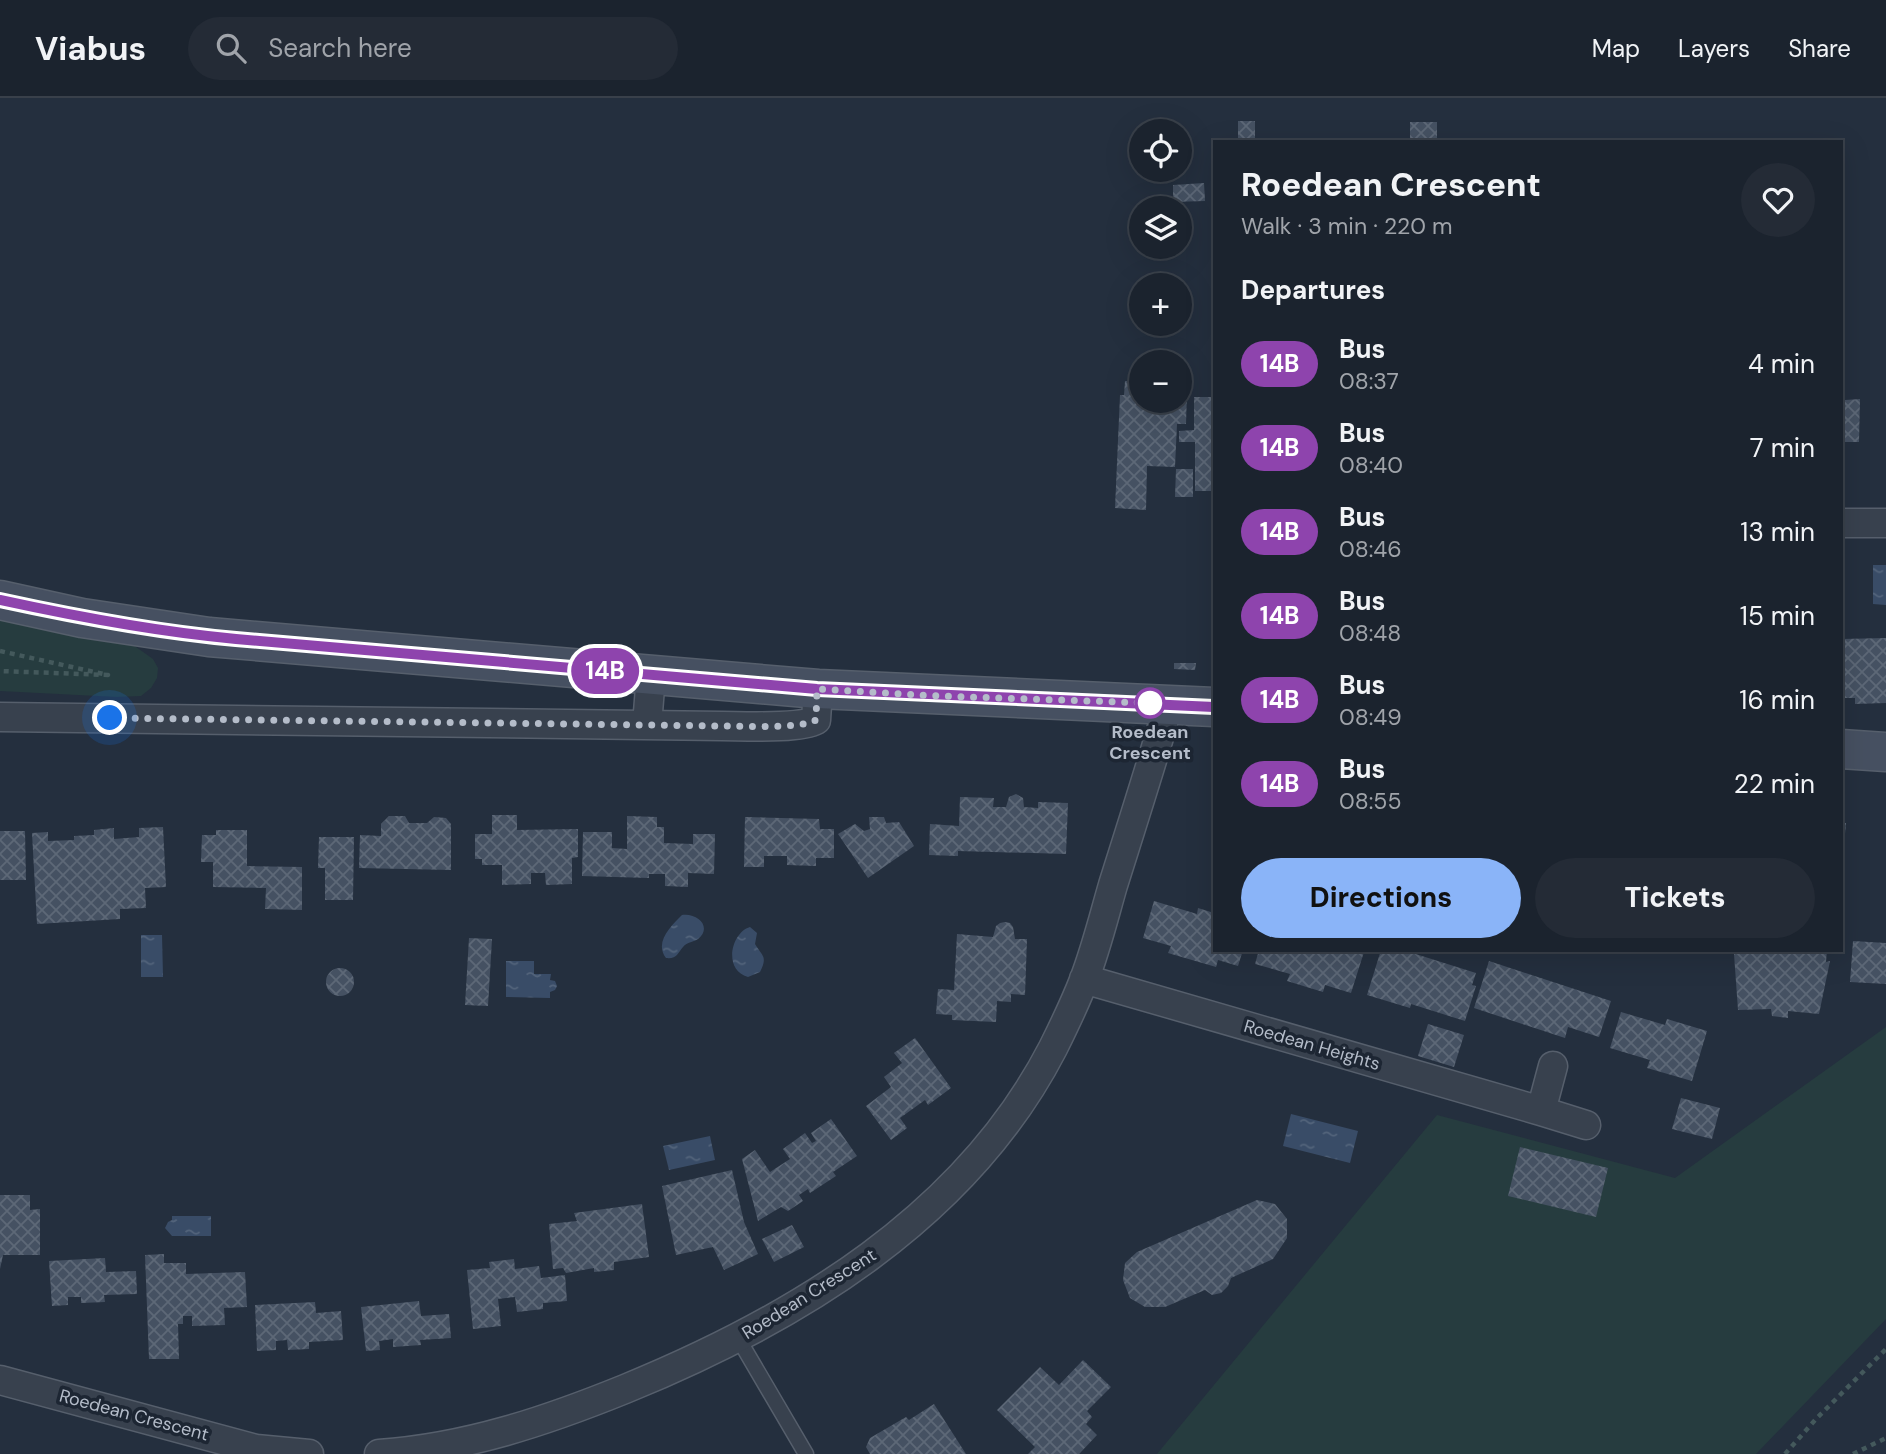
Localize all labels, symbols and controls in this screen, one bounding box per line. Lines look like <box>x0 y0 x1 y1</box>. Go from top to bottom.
search box <box>188 17 678 80</box>
text: Viabus <box>35 27 146 70</box>
icon: search <box>212 29 250 67</box>
text: Search here <box>268 31 412 65</box>
text: Map <box>1592 33 1640 64</box>
text: Layers <box>1678 33 1750 64</box>
text: Share <box>1788 33 1851 64</box>
map controls <box>1129 119 1192 413</box>
button: locate <box>1129 119 1192 182</box>
text: Roedean Crescent <box>1241 163 1541 206</box>
button: heart <box>1741 163 1815 237</box>
button: layers <box>1129 196 1192 259</box>
text: Walk · 3 min · 220 m <box>1241 211 1453 241</box>
button: + <box>1129 273 1192 336</box>
text: Departures <box>1241 273 1385 307</box>
text: Bus <box>1339 332 1385 366</box>
text: 4 min <box>1748 347 1815 381</box>
text: 14B <box>1260 348 1299 379</box>
button: − <box>1129 350 1192 413</box>
text: 08:37 <box>1339 366 1399 396</box>
text: Bus <box>1339 416 1385 450</box>
text: 7 min <box>1750 431 1815 465</box>
text: 14B <box>1260 432 1299 463</box>
text: 08:40 <box>1339 450 1403 480</box>
text: Bus <box>1339 500 1385 534</box>
text: 13 min <box>1740 515 1815 549</box>
text: 14B <box>1260 516 1299 547</box>
text: 08:46 <box>1339 534 1402 564</box>
text: Bus <box>1339 584 1385 618</box>
text: 15 min <box>1740 599 1815 633</box>
text: 14B <box>1260 600 1299 631</box>
text: 08:48 <box>1339 618 1401 648</box>
line badge: 14B <box>565 648 645 694</box>
text: 14B <box>585 655 625 686</box>
text: Bus <box>1339 668 1385 702</box>
text: 16 min <box>1739 683 1815 717</box>
text: 14B <box>1260 684 1299 715</box>
marker: Roedean Crescent <box>1135 688 1165 718</box>
your location <box>92 700 127 735</box>
text: 08:49 <box>1339 702 1402 732</box>
place label: Roedean Crescent <box>1109 720 1191 765</box>
text: Bus <box>1339 752 1385 786</box>
text: 22 min <box>1734 767 1815 801</box>
text: 14B <box>1260 768 1299 799</box>
text: 08:55 <box>1339 786 1401 816</box>
button: Directions <box>1241 858 1521 938</box>
button: Tickets <box>1535 858 1815 938</box>
street label: Roedean Heights <box>1241 1014 1383 1076</box>
street label: Roedean Crescent <box>737 1243 881 1345</box>
street label: Roedean Crescent <box>57 1383 211 1447</box>

